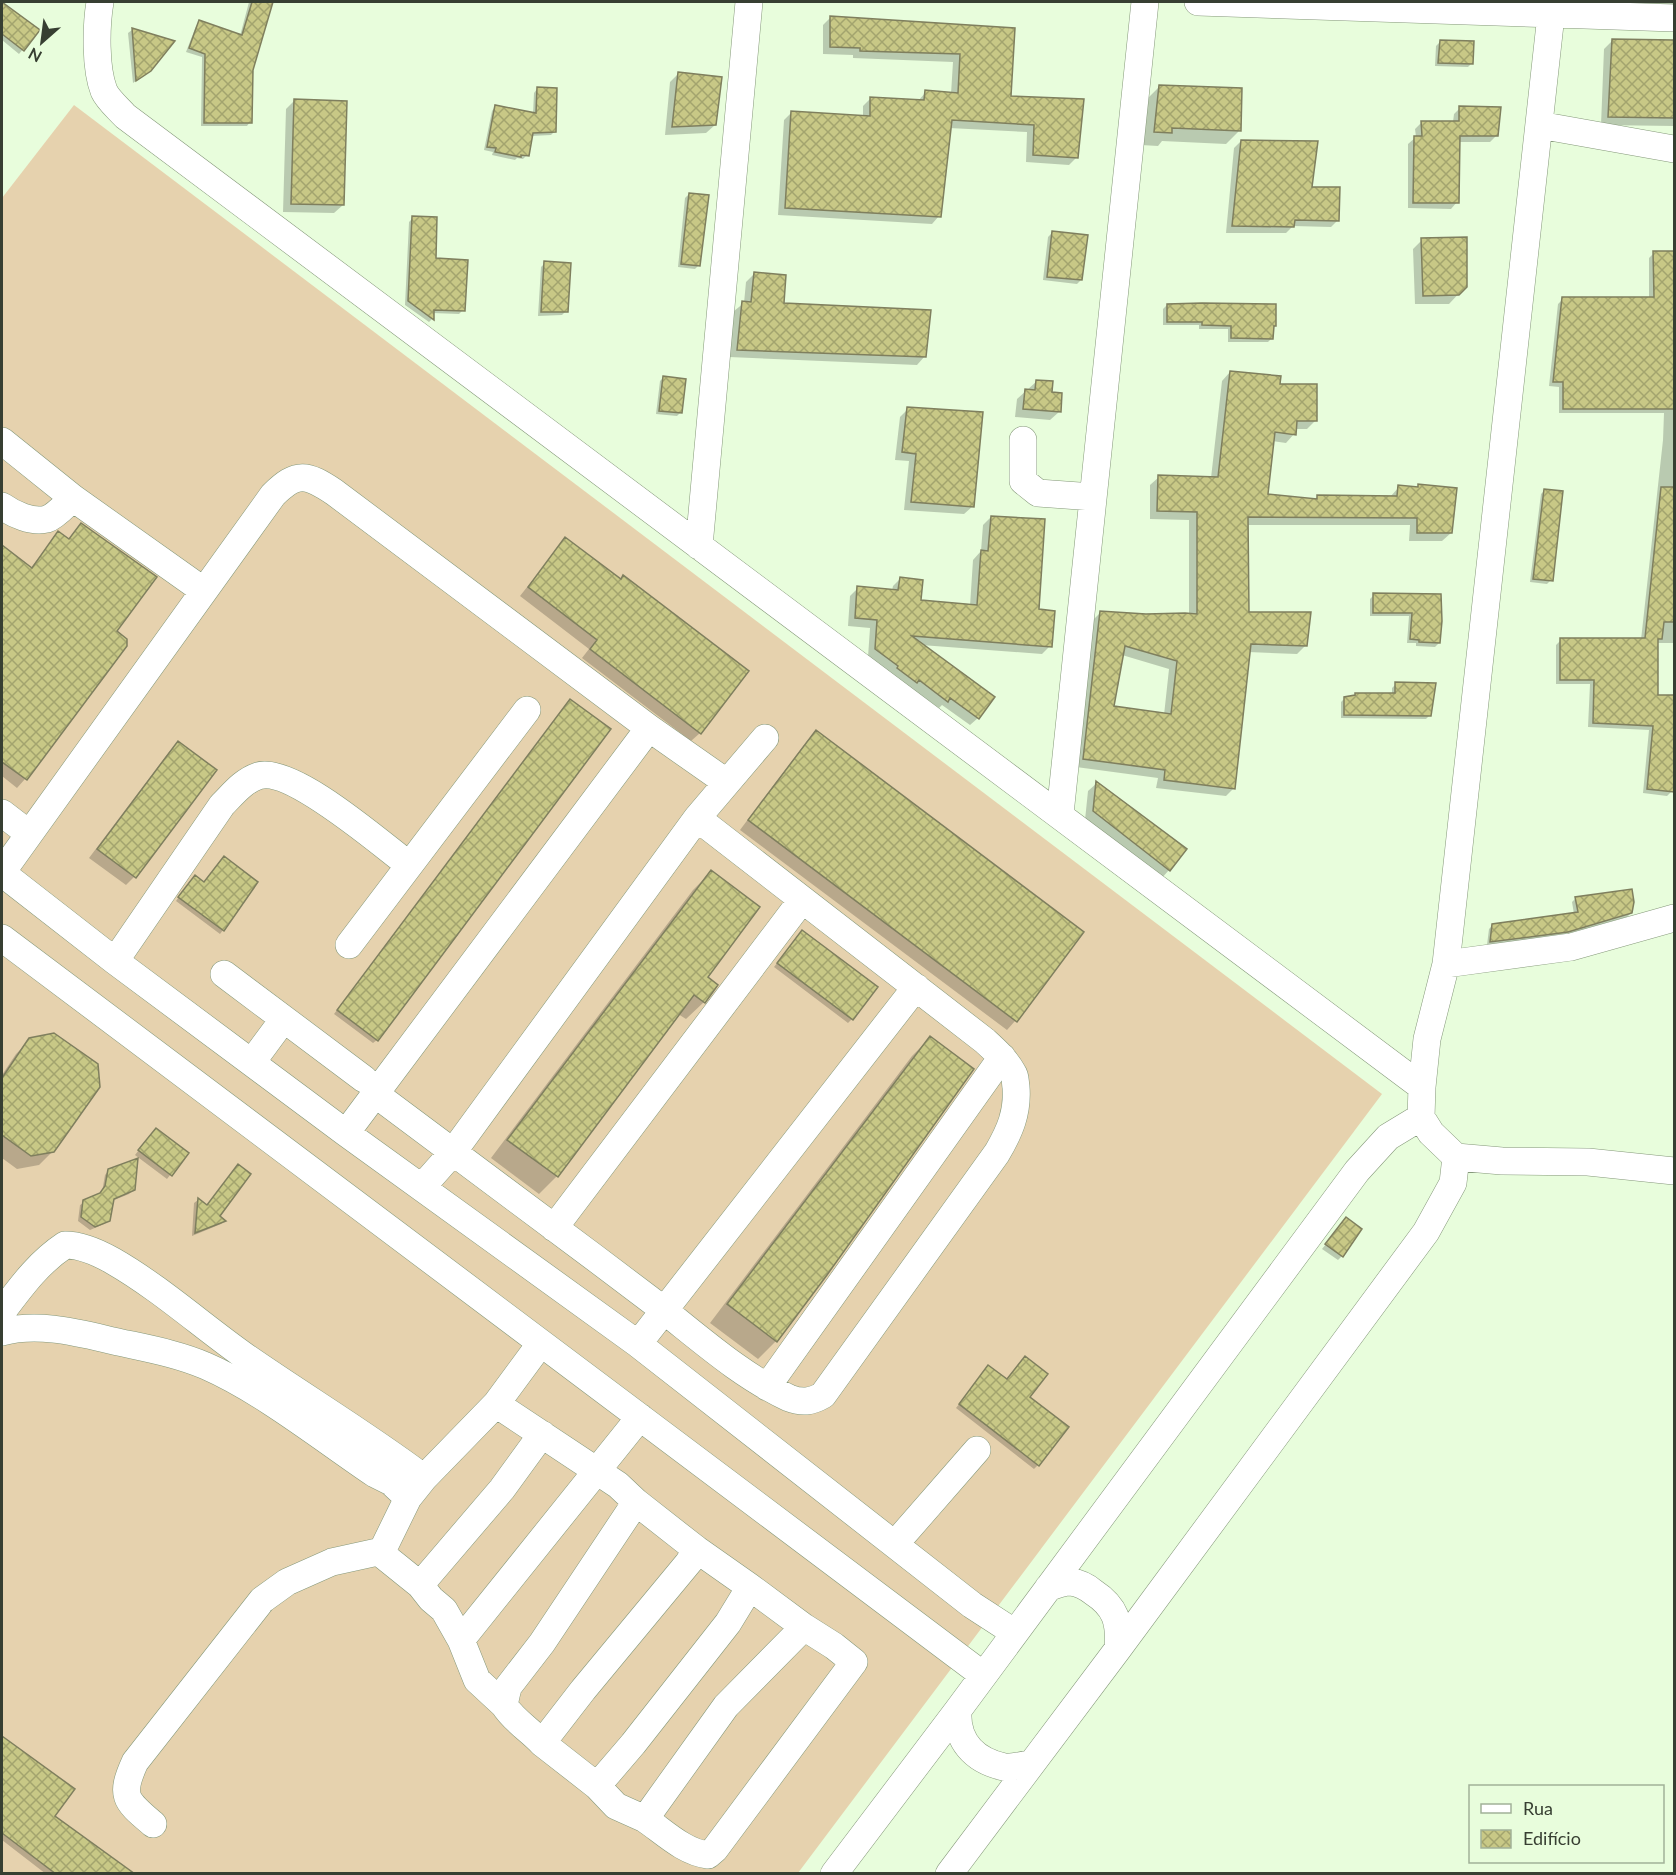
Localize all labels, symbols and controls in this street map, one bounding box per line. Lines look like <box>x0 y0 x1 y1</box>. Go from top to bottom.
north arrow <box>12 12 72 72</box>
text: N <box>25 44 45 67</box>
legend <box>1469 1785 1664 1863</box>
text: Rua <box>1523 1797 1553 1819</box>
text: Edifício <box>1523 1827 1581 1849</box>

